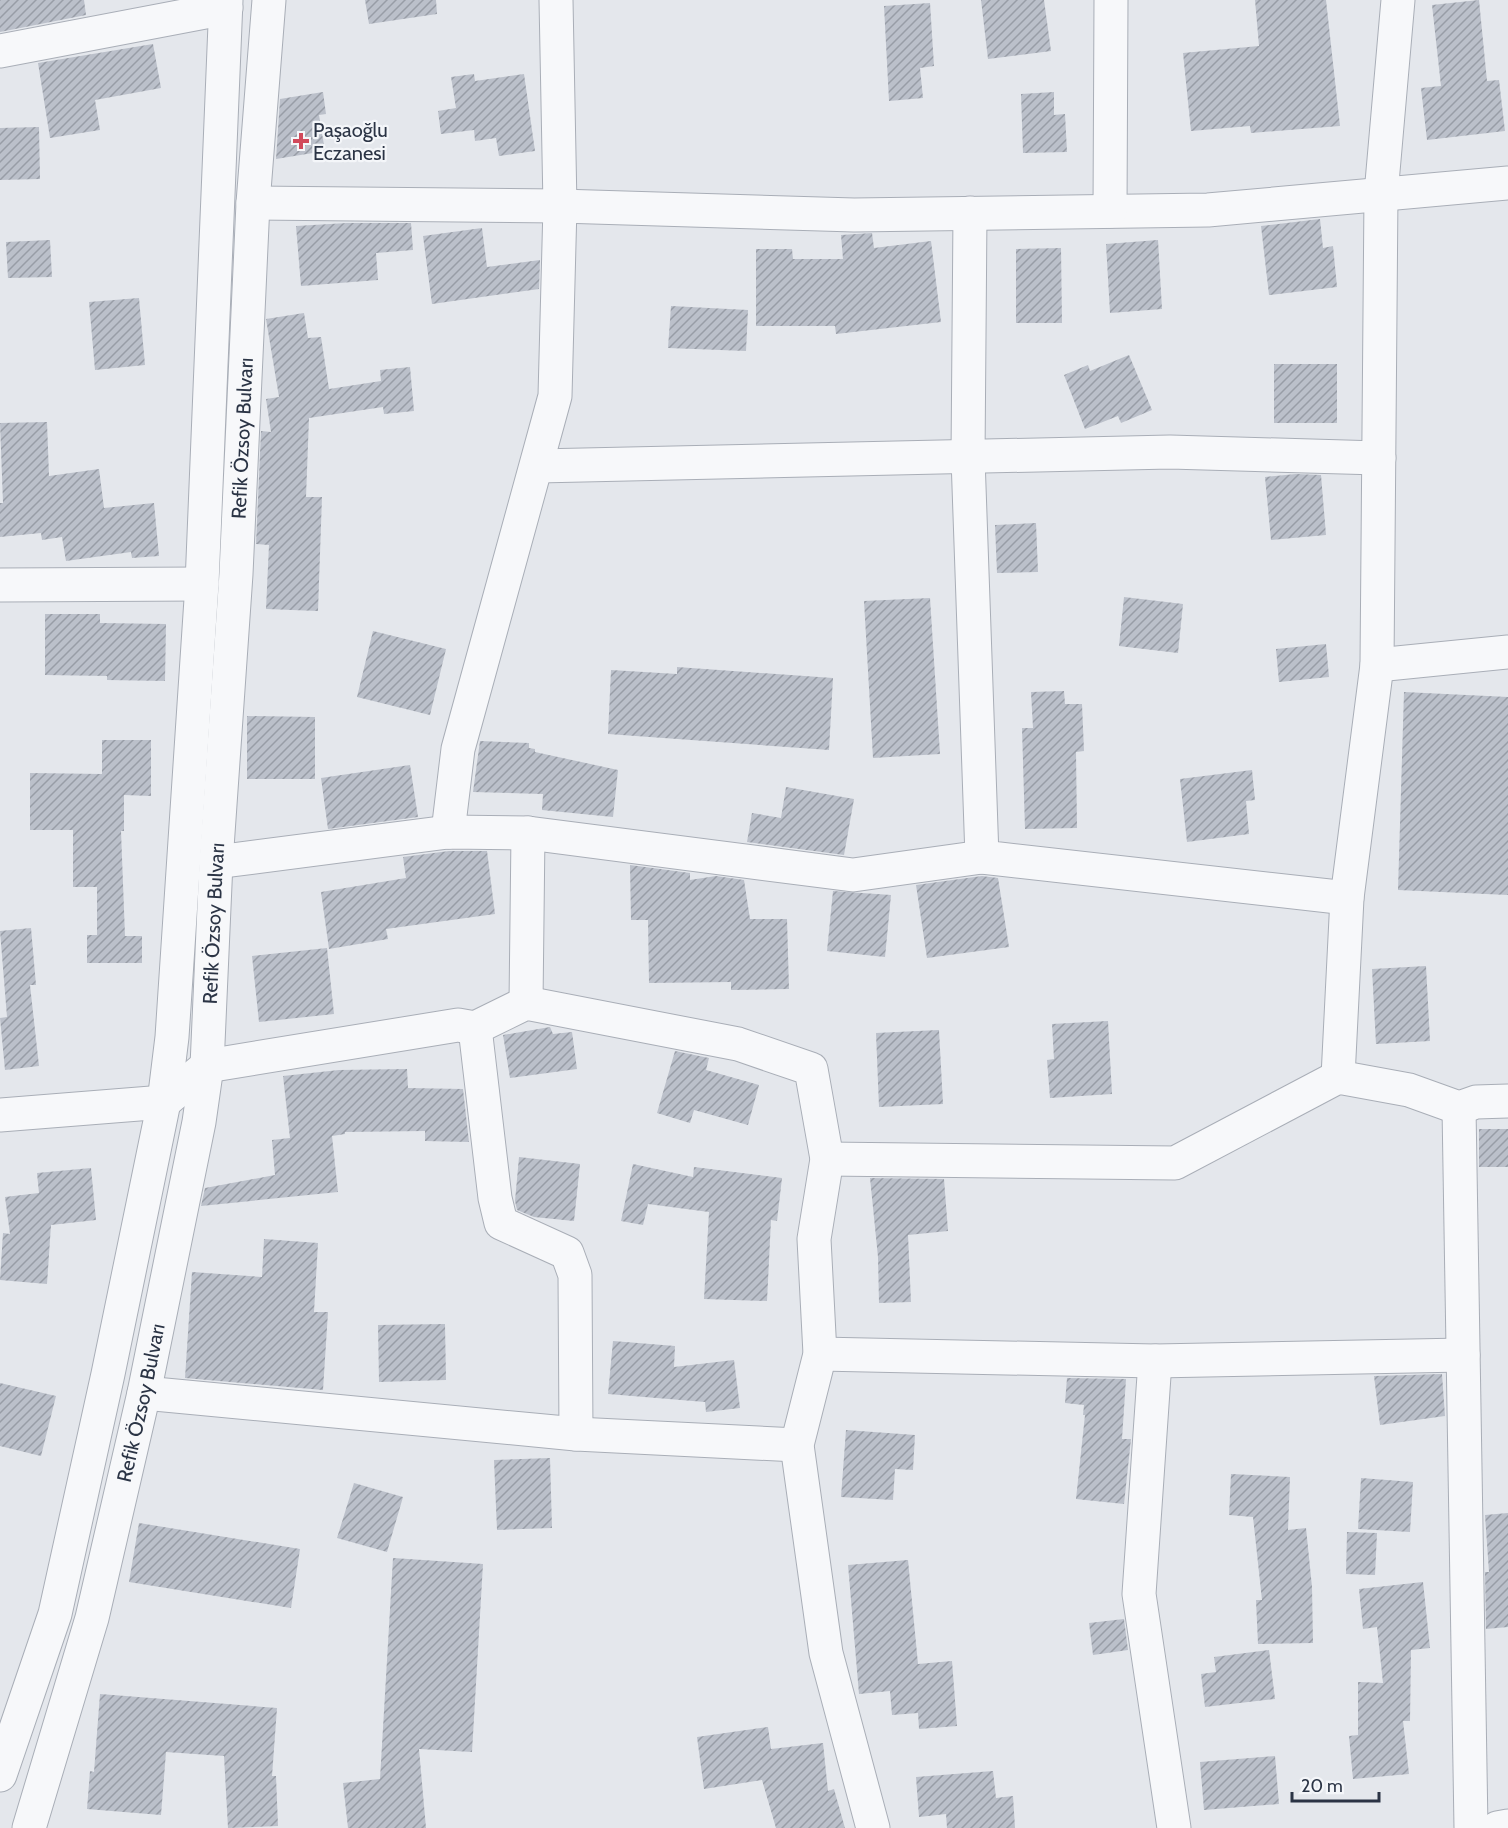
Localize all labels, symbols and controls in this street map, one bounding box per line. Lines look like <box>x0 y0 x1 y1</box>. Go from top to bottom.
place label: Paşaoğlu Eczanesi <box>313 118 388 165</box>
marker: Paşaoğlu Eczanesi <box>294 134 308 148</box>
street label: Refik Özsoy Bulvarı <box>227 357 258 520</box>
street label: Refik Özsoy Bulvarı <box>198 842 229 1005</box>
street label: Refik Özsoy Bulvarı <box>112 1321 170 1484</box>
scale bar <box>1292 1765 1379 1803</box>
text: 20 m <box>1301 1775 1343 1797</box>

